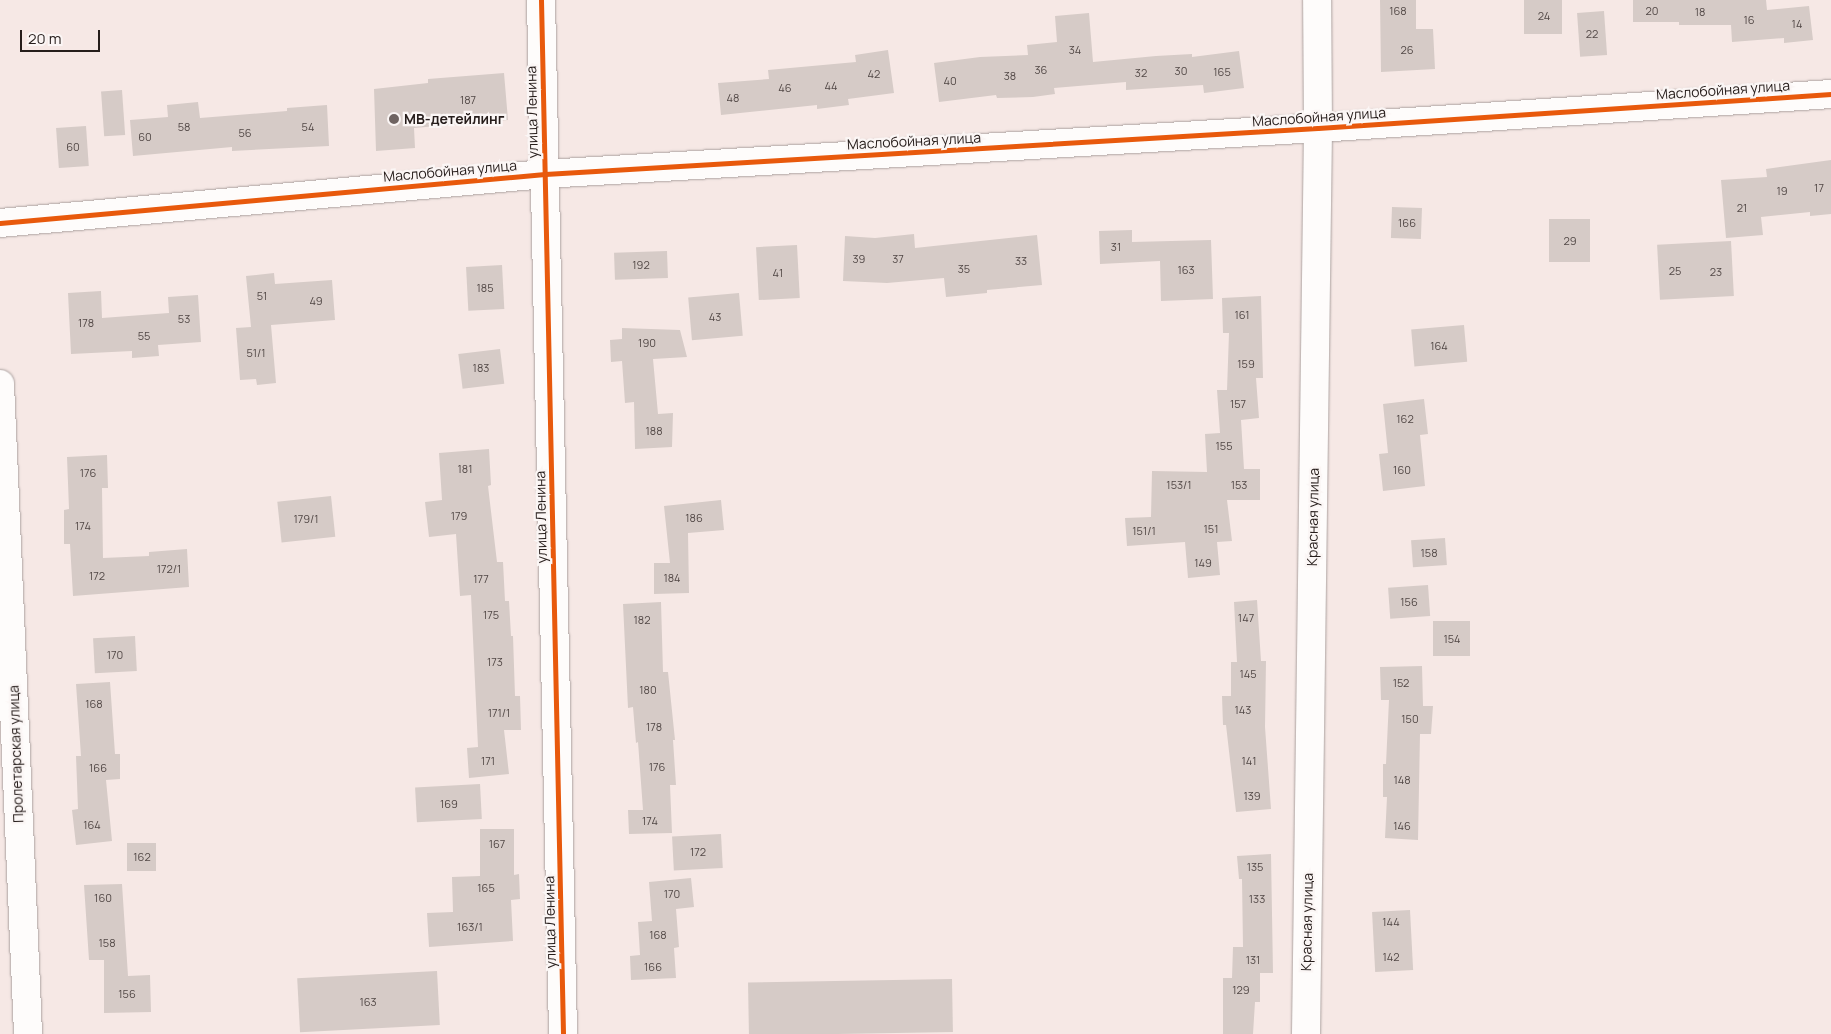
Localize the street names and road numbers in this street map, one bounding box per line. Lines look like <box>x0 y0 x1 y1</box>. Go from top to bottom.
street label: улица Ленина <box>523 66 541 158</box>
street label: Маслобойная улица <box>1656 77 1790 103</box>
street label: Маслобойная улица <box>1252 104 1386 130</box>
street label: Маслобойная улица <box>847 129 981 153</box>
street label: Маслобойная улица <box>383 157 517 185</box>
street label: Красная улица <box>1304 468 1322 566</box>
street label: улица Ленина <box>532 471 550 563</box>
street label: Пролетарская улица <box>5 685 27 823</box>
street label: Красная улица <box>1298 873 1316 971</box>
street label: улица Ленина <box>541 876 559 968</box>

